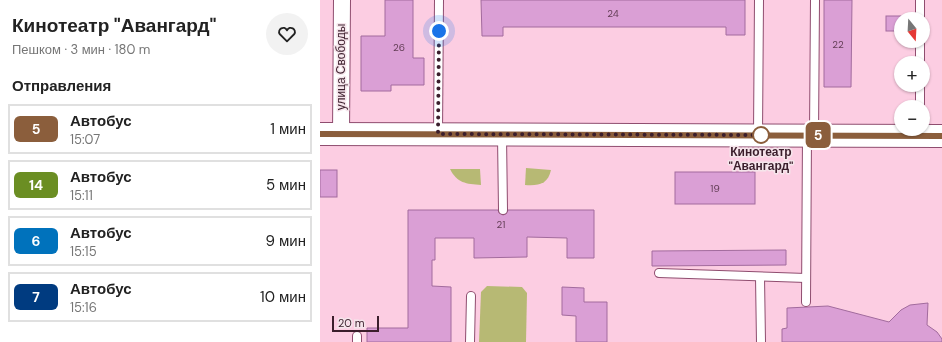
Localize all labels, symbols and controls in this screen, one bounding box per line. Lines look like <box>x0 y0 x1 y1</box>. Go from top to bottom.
house number: 24 <box>607 7 619 20</box>
north arrow <box>894 12 930 48</box>
map controls <box>894 12 930 136</box>
text: Кинотеатр "Авангард" <box>12 13 217 38</box>
button: heart <box>266 13 308 55</box>
your location <box>429 21 449 41</box>
street label: улица Свободы <box>333 24 349 110</box>
house number: 22 <box>832 38 844 51</box>
text: Пешком · 3 мин · 180 m <box>12 41 150 58</box>
house number: 26 <box>393 41 405 54</box>
button: + <box>894 56 930 92</box>
text: Отправления <box>12 76 111 96</box>
button: − <box>894 100 930 136</box>
text: Автобус <box>70 111 132 131</box>
text: 1 мин <box>270 119 306 139</box>
text: 5 <box>32 120 40 138</box>
line badge: 5 <box>805 122 831 148</box>
marker: Кинотеатр "Авангард" <box>752 126 770 144</box>
text: 5 <box>814 126 822 144</box>
text: 15:07 <box>70 131 100 148</box>
place label: Кинотеатр "Авангард" <box>729 144 793 174</box>
text: Автобус <box>70 167 132 187</box>
text: 5 мин <box>266 175 306 195</box>
text: 14 <box>29 176 43 194</box>
house number: 19 <box>710 182 720 195</box>
text: 15:11 <box>70 187 93 204</box>
house number: 21 <box>497 218 505 231</box>
text: Автобус <box>70 223 132 243</box>
text: 9 мин <box>266 231 306 251</box>
text: 6 <box>32 232 40 250</box>
text: 15:15 <box>70 243 97 260</box>
text: Автобус <box>70 279 132 299</box>
text: 10 мин <box>260 287 306 307</box>
text: 7 <box>32 288 40 306</box>
text: 15:16 <box>70 299 97 316</box>
scale bar <box>332 314 379 333</box>
text: 20 m <box>338 316 364 330</box>

